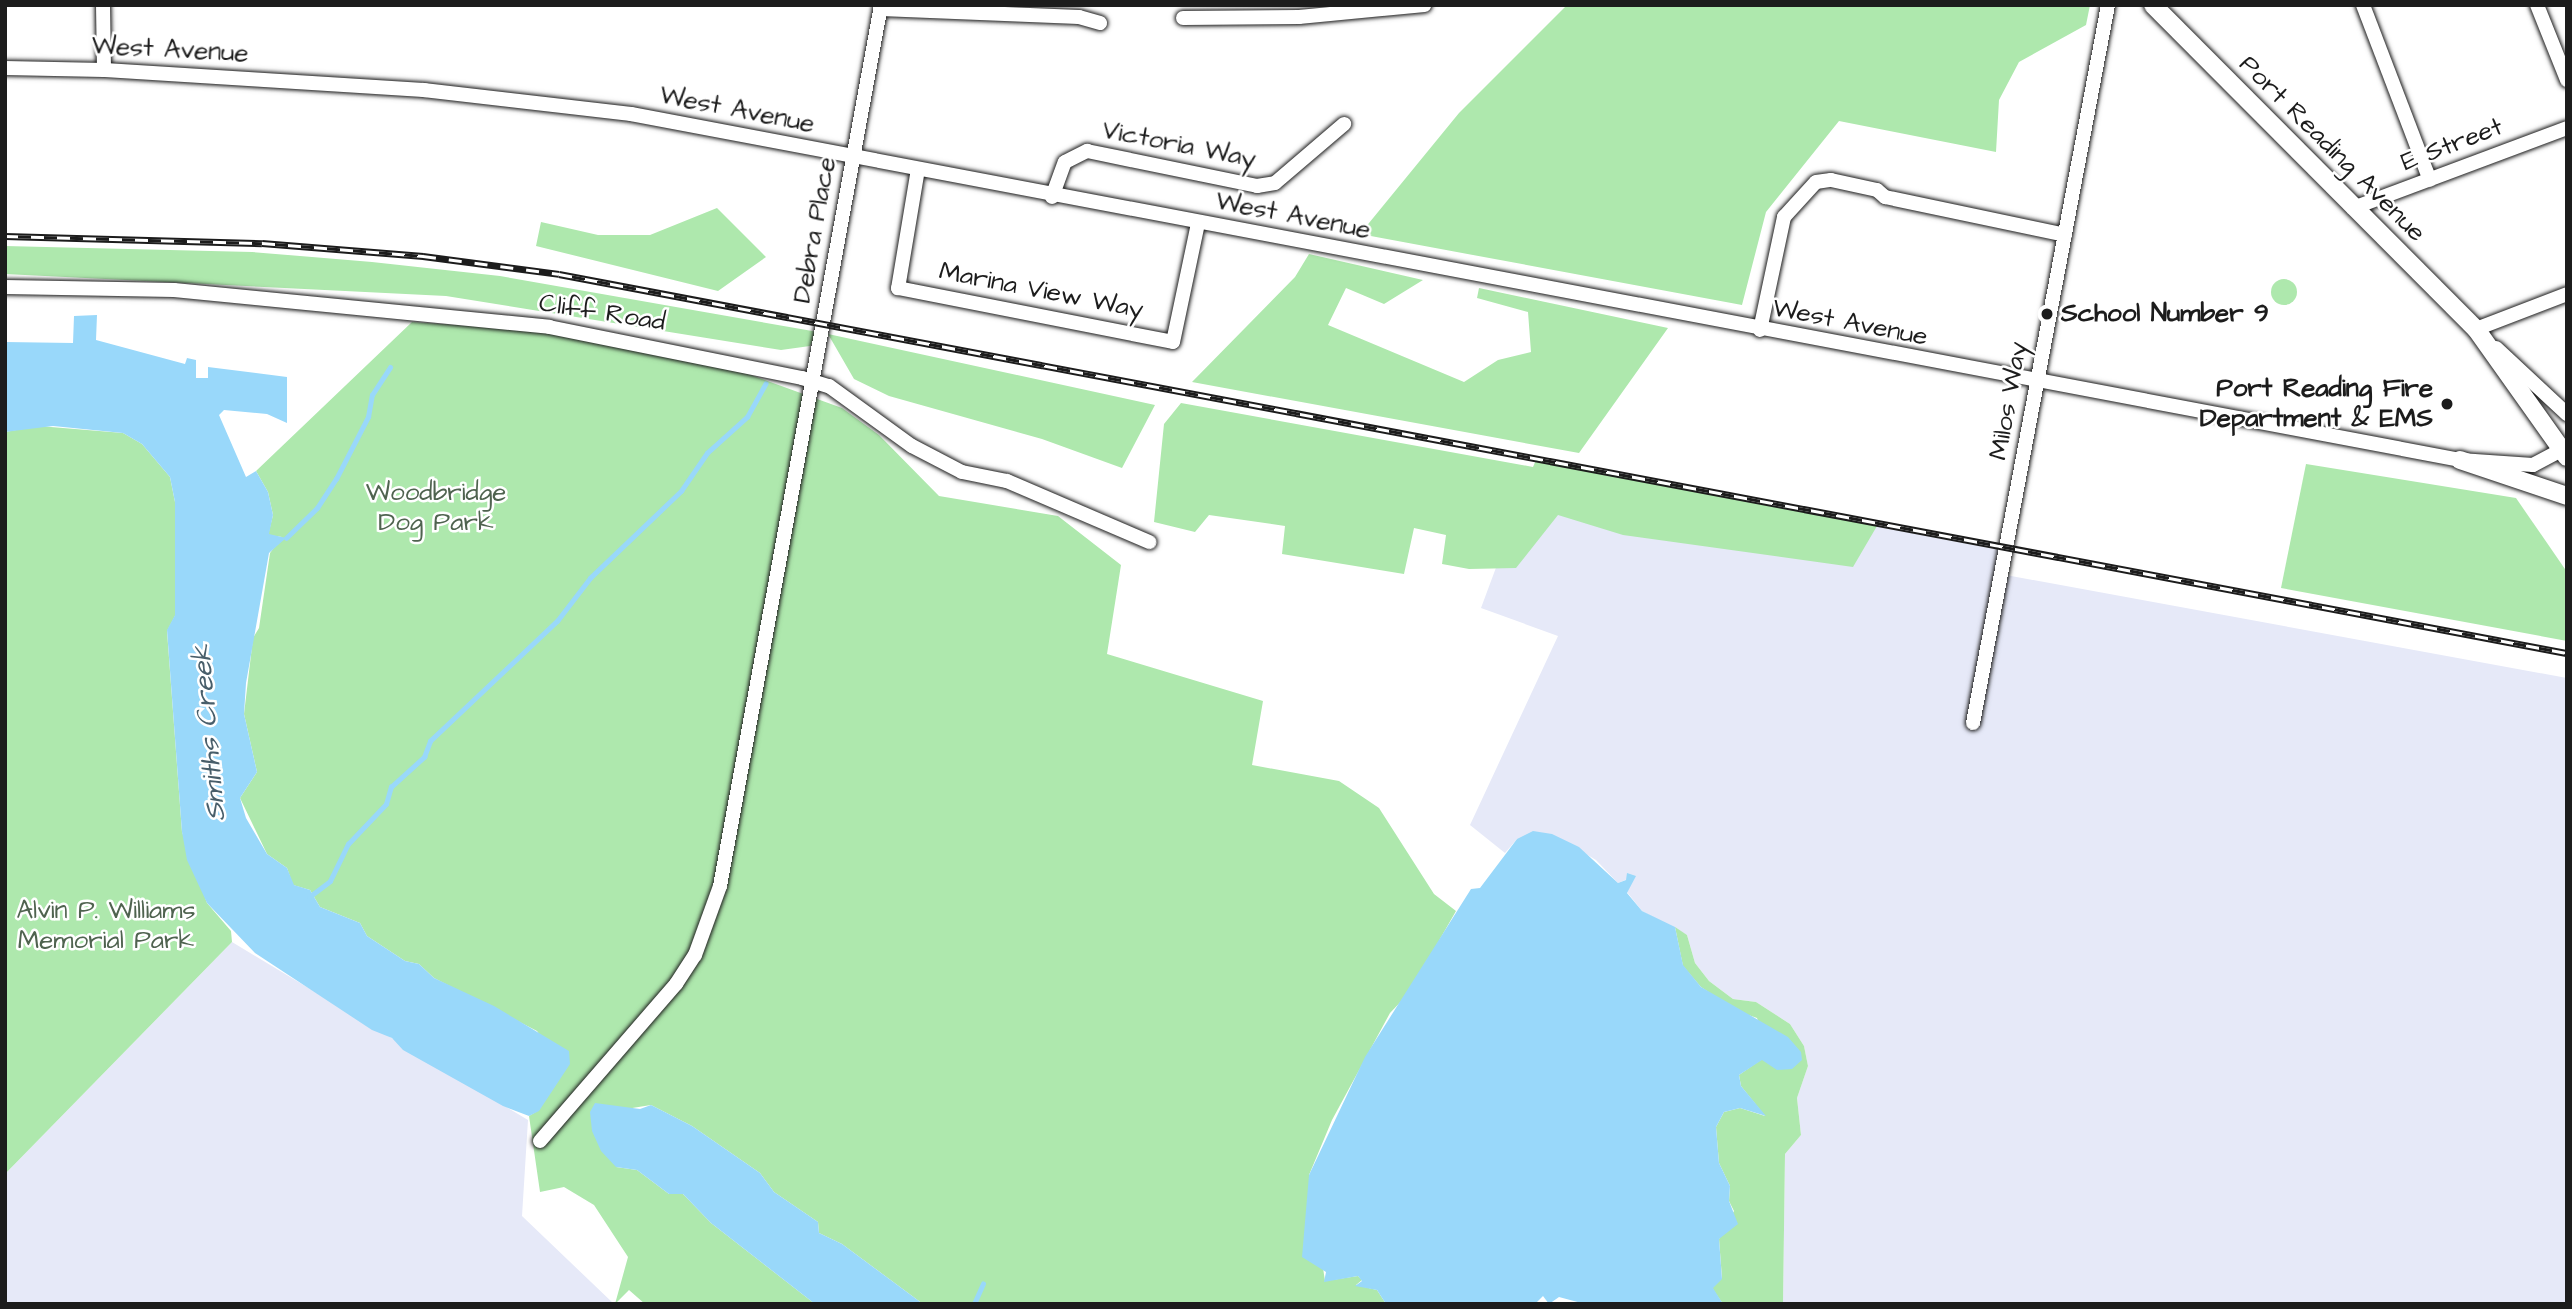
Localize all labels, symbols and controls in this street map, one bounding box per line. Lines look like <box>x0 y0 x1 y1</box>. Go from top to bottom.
street label: West Avenue <box>91 30 249 70</box>
street label: Port Reading Avenue <box>2232 49 2432 249</box>
street label: West Avenue <box>657 80 817 140</box>
street label: E Street <box>2397 111 2507 179</box>
street label: Victoria Way <box>1100 115 1258 175</box>
street label: Debra Place <box>787 154 843 306</box>
street label: West Avenue <box>1213 186 1373 246</box>
street label: Marina View Way <box>936 256 1146 326</box>
street label: Cliff Road <box>537 288 667 338</box>
street label: West Avenue <box>1770 293 1930 353</box>
place label: School Number 9 <box>2061 298 2269 330</box>
marker: School Number 9 <box>2039 306 2055 322</box>
street label: Milos Way <box>1983 339 2035 463</box>
place label: Port Reading Fire Department & EMS <box>2200 373 2433 434</box>
marker: Port Reading Fire Department & EMS <box>2439 396 2455 412</box>
park label: Woodbridge Dog Park <box>366 477 506 538</box>
water label: Smiths Creek <box>185 643 233 823</box>
park label: Alvin P. Williams Memorial Park <box>16 895 196 956</box>

